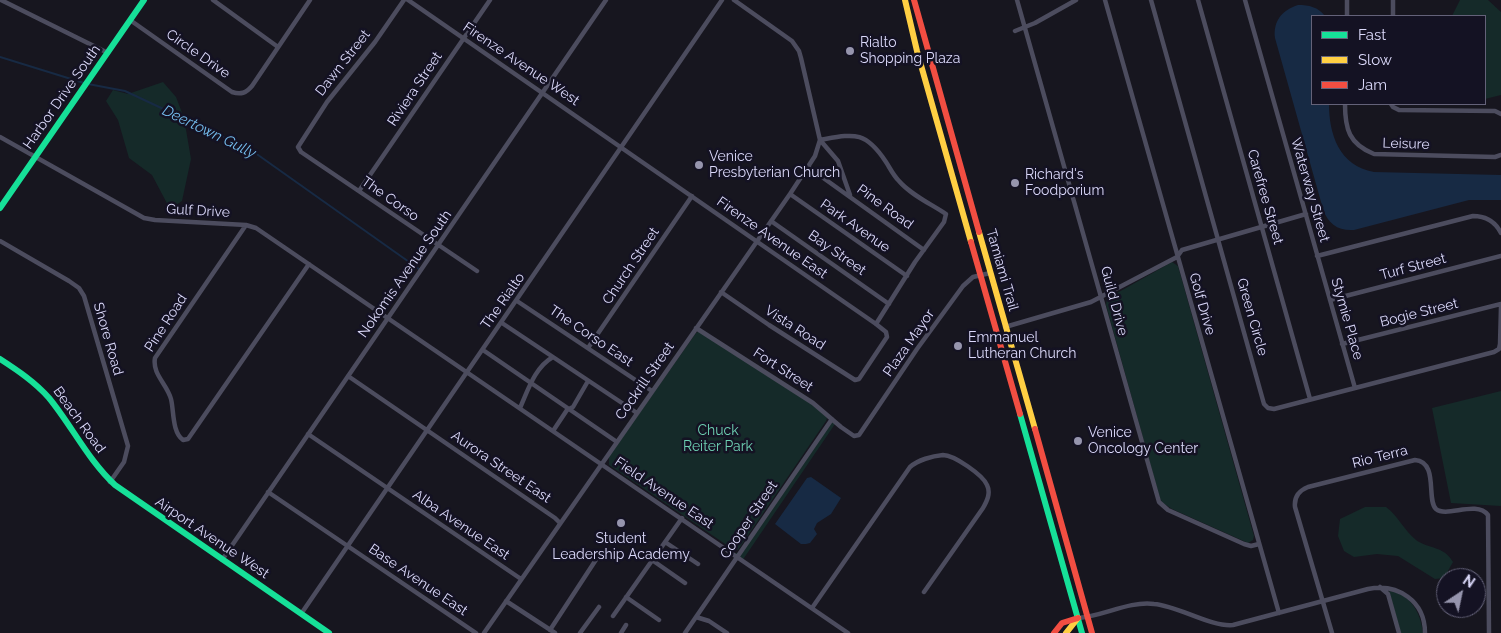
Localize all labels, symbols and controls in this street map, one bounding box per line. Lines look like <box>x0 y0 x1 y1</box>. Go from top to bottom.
legend <box>1311 15 1486 105</box>
street label: Firenze Avenue West <box>460 19 582 109</box>
street label: Circle Drive <box>163 26 233 82</box>
text: Fast <box>1358 26 1386 44</box>
street label: Dawn Street <box>312 27 374 99</box>
place label: Rialto Shopping Plaza <box>860 35 960 68</box>
street label: Harbor Drive South <box>20 42 104 152</box>
marker: Rialto Shopping Plaza <box>844 45 856 57</box>
street label: Riviera Street <box>384 49 446 129</box>
text: Slow <box>1358 51 1392 69</box>
text: Jam <box>1358 76 1387 94</box>
water label: Deertown Gully <box>159 102 259 162</box>
street label: Leisure <box>1382 135 1430 153</box>
street label: Waterway Street <box>1287 136 1333 244</box>
street label: Carefree Street <box>1243 147 1287 247</box>
place label: Venice Presbyterian Church <box>709 149 840 182</box>
marker: Venice Presbyterian Church <box>693 159 705 171</box>
place label: Richard's Foodporium <box>1025 167 1104 200</box>
street label: The Corso <box>358 173 422 225</box>
marker: Richard's Foodporium <box>1009 177 1021 189</box>
street label: Pine Road <box>854 181 916 233</box>
street label: Firenze Avenue East <box>713 194 831 282</box>
street label: Park Avenue <box>817 196 893 256</box>
street label: Gulf Drive <box>166 201 230 221</box>
street label: Nokomis Avenue South <box>355 207 455 341</box>
street label: Church Street <box>599 224 663 308</box>
street label: Bay Street <box>805 227 869 279</box>
street label: Tamiami Trail <box>982 227 1022 313</box>
street label: Turf Street <box>1378 250 1448 284</box>
street label: Guild Drive <box>1097 265 1131 337</box>
street label: The Rialto <box>477 270 529 332</box>
street label: Golf Drive <box>1185 271 1219 337</box>
street label: Green Circle <box>1233 276 1271 358</box>
street label: Stymie Place <box>1327 276 1367 362</box>
street label: Pine Road <box>141 291 191 355</box>
street label: Bogie Street <box>1378 295 1460 331</box>
street label: Shore Road <box>90 301 126 377</box>
street label: The Corso East <box>546 302 636 370</box>
street label: Vista Road <box>762 302 828 354</box>
street label: Plaza Mayor <box>880 306 938 380</box>
place label: Emmanuel Lutheran Church <box>968 330 1076 362</box>
street label: Cockrill Street <box>612 339 678 423</box>
marker: Emmanuel Lutheran Church <box>952 340 964 352</box>
street label: Fort Street <box>750 344 816 396</box>
street label: Beach Road <box>49 383 109 457</box>
park label: Chuck Reiter Park <box>683 423 753 456</box>
place label: Venice Oncology Center <box>1088 425 1198 458</box>
street label: Aurora Street East <box>448 427 554 507</box>
marker: Venice Oncology Center <box>1072 435 1084 447</box>
street label: Rio Terra <box>1350 442 1410 472</box>
street label: Field Avenue East <box>611 454 717 532</box>
street label: Cooper Street <box>717 478 781 562</box>
street label: Alba Avenue East <box>409 486 513 564</box>
street label: Airport Avenue West <box>152 494 272 582</box>
marker: Student Leadership Academy <box>615 517 627 529</box>
place label: Student Leadership Academy <box>552 531 690 564</box>
street label: Base Avenue East <box>365 541 471 619</box>
north arrow <box>1436 568 1486 618</box>
text: N <box>1460 572 1478 591</box>

